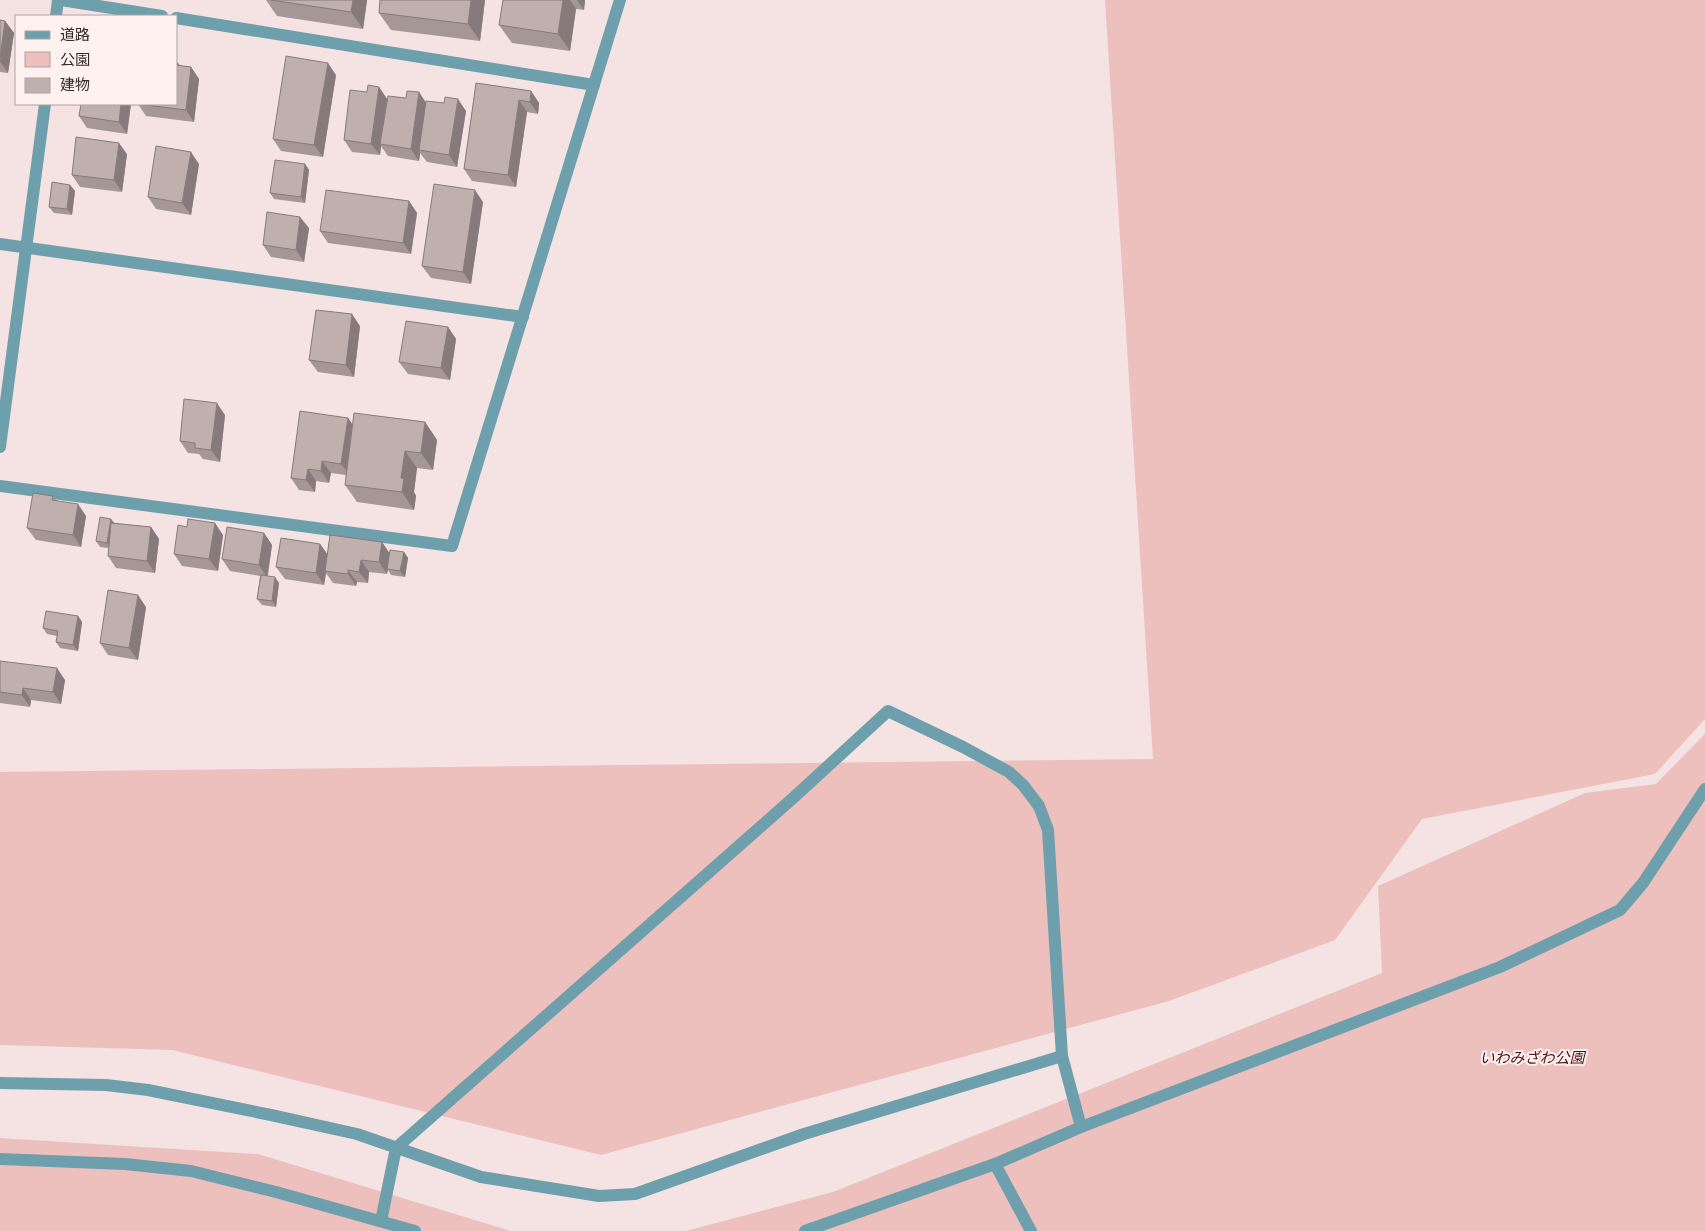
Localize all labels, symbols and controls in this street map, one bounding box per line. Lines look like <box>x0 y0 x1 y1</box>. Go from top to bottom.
legend <box>15 15 178 105</box>
text: 道路 <box>60 24 90 45</box>
text: 公園 <box>60 49 90 70</box>
text: 建物 <box>60 74 90 95</box>
park label: いわみざわ公園 <box>1479 1047 1586 1068</box>

